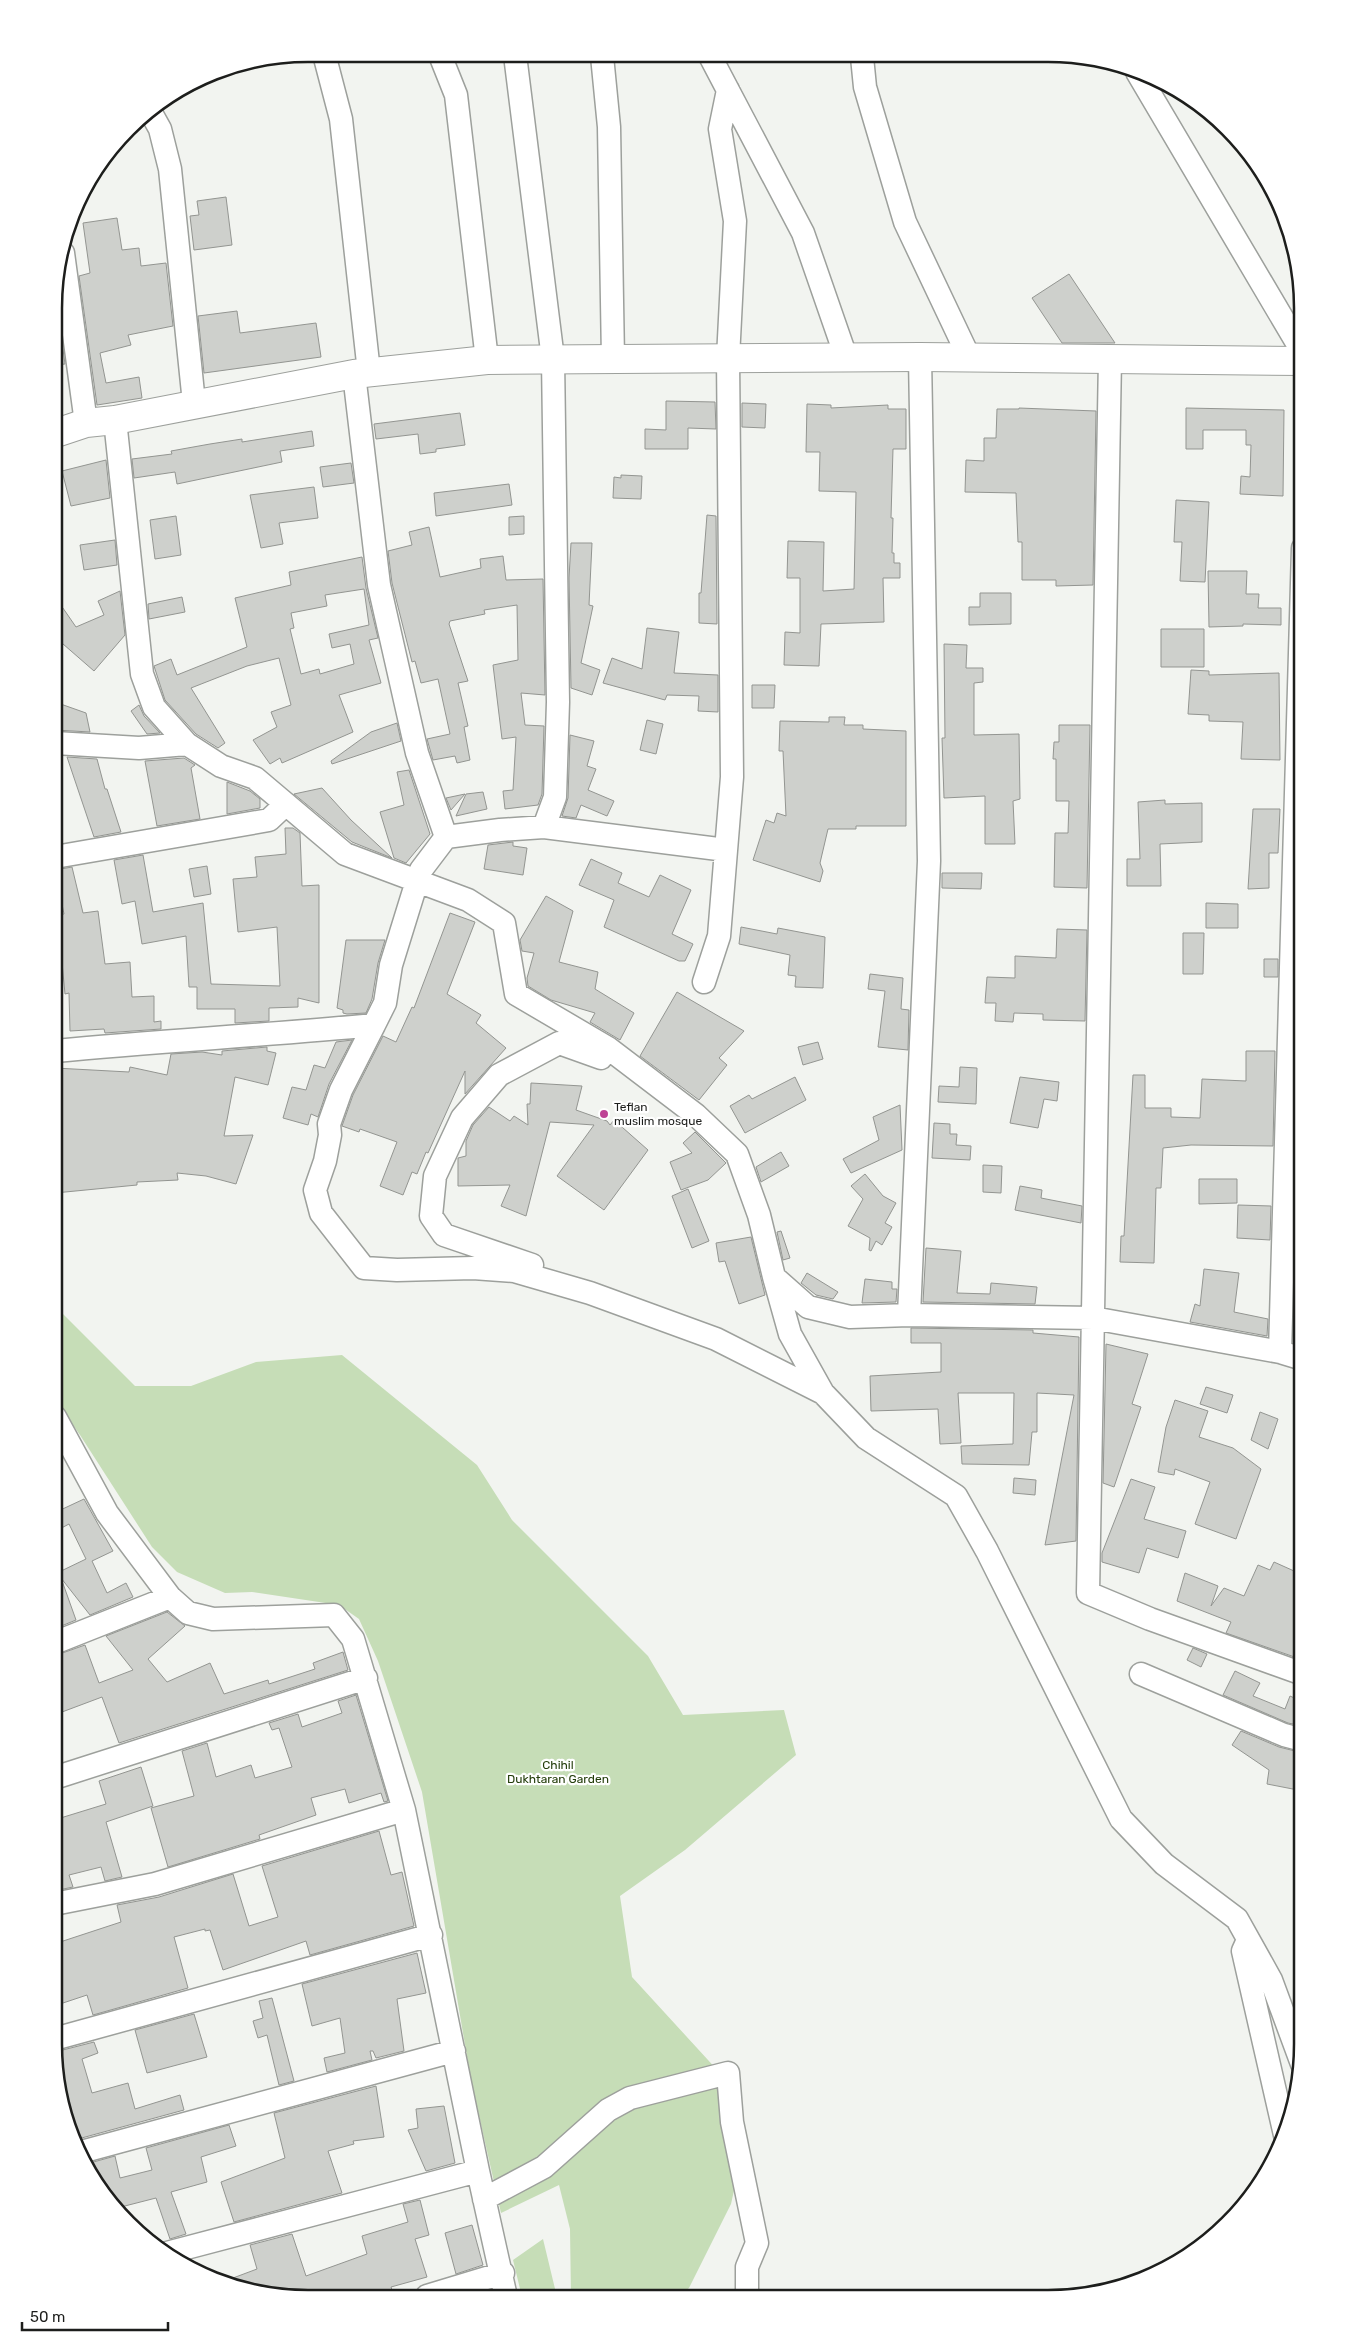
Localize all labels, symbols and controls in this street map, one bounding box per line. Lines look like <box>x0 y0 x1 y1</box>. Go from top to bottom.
place label: Teflan muslim mosque <box>614 1100 702 1128</box>
marker: Teflan muslim mosque <box>598 1108 610 1120</box>
park label: Chihil Dukhtaran Garden <box>507 1758 609 1786</box>
scale bar <box>22 2300 169 2332</box>
text: 50 m <box>30 2308 65 2326</box>

